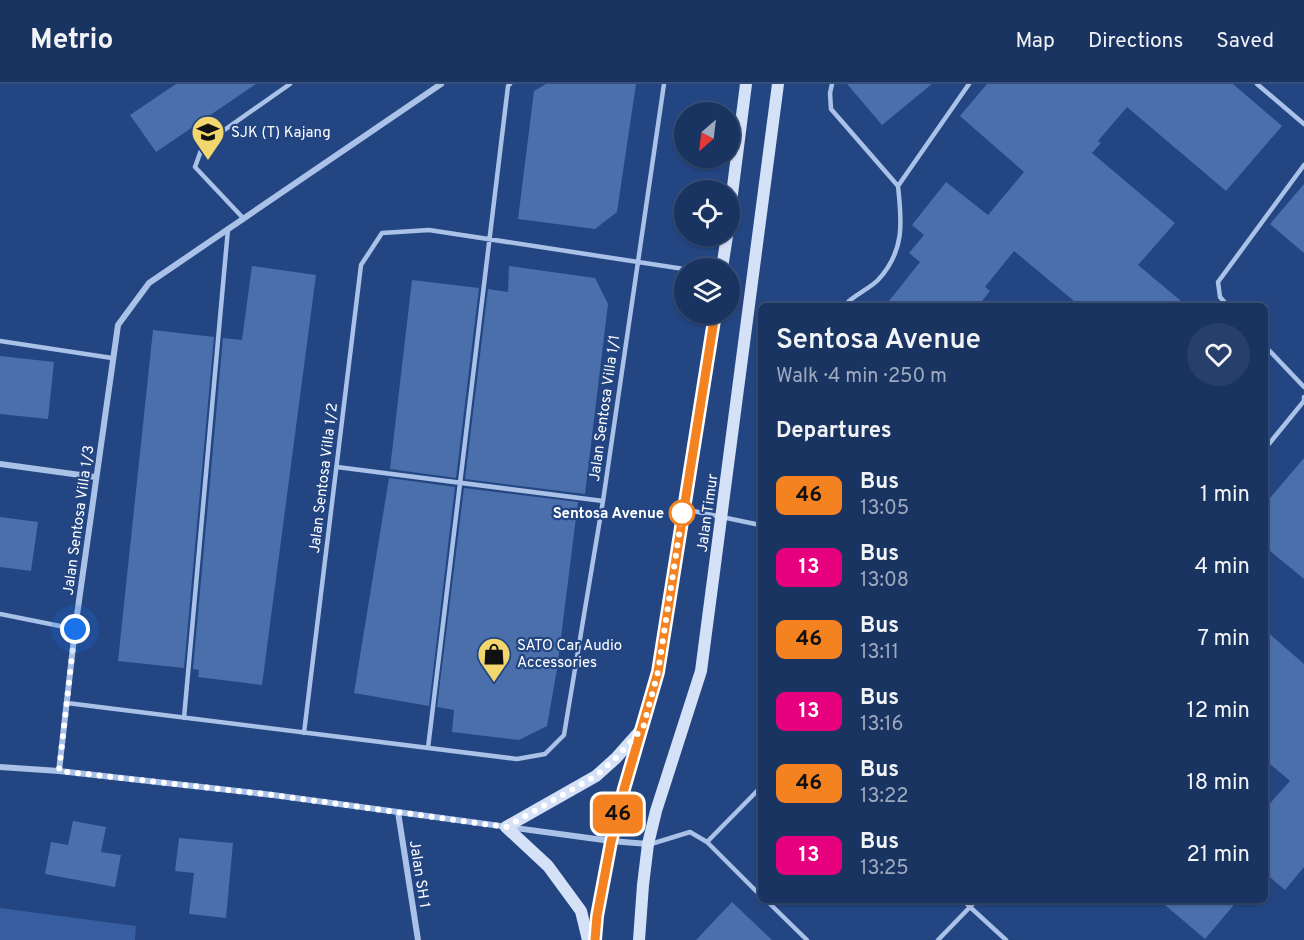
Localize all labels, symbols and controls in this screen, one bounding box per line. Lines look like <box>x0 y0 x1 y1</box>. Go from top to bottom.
text: Metrio <box>30 23 113 59</box>
text: Map <box>1015 28 1055 55</box>
text: Directions <box>1088 28 1183 55</box>
text: Saved <box>1216 28 1274 55</box>
north arrow <box>674 102 740 168</box>
map controls <box>674 102 740 324</box>
school or university icon: SJK (T) Kajang <box>190 114 226 161</box>
place label: SJK (T) Kajang <box>231 124 331 143</box>
button: locate <box>674 180 740 246</box>
button: layers <box>674 258 740 324</box>
text: Sentosa Avenue <box>776 323 981 359</box>
button: heart <box>1187 323 1250 386</box>
street label: Jalan Sentosa Villa 1/1 <box>586 334 625 483</box>
text: Walk · 4 min · 250 m <box>776 364 947 390</box>
street label: Jalan Sentosa Villa 1/2 <box>306 402 343 555</box>
text: Departures <box>776 418 892 445</box>
street label: Jalan Sentosa Villa 1/3 <box>60 444 99 597</box>
text: Bus <box>860 469 899 496</box>
street label: Jalan Timur <box>694 473 723 554</box>
text: 46 <box>796 482 822 509</box>
text: 1 min <box>1200 482 1250 509</box>
text: 13:05 <box>860 496 909 522</box>
marker: Sentosa Avenue <box>669 500 695 526</box>
place label: Sentosa Avenue <box>553 505 664 524</box>
text: Bus <box>860 541 899 568</box>
text: 13 <box>799 554 820 581</box>
text: 4 min <box>1195 554 1250 581</box>
text: 13:08 <box>860 568 909 594</box>
text: Bus <box>860 613 899 640</box>
your location <box>60 614 90 644</box>
text: 46 <box>796 626 822 653</box>
text: 7 min <box>1198 626 1250 653</box>
shop icon: SATO Car Audio Accessories <box>476 636 512 683</box>
place label: SATO Car Audio Accessories <box>517 637 622 673</box>
text: 13:11 <box>860 640 899 666</box>
text: Bus <box>860 685 899 712</box>
text: 13 <box>799 698 820 725</box>
text: 12 min <box>1187 698 1250 725</box>
text: 13:16 <box>860 712 903 738</box>
text: Bus <box>860 757 899 784</box>
text: 46 <box>796 770 822 797</box>
text: 18 min <box>1187 770 1250 797</box>
text: 13:22 <box>860 784 908 810</box>
line badge: 46 <box>591 794 645 834</box>
text: 46 <box>605 801 631 828</box>
text: Bus <box>860 829 899 856</box>
street label: Jalan SH 1 <box>404 839 433 910</box>
text: 13 <box>799 842 820 869</box>
text: 21 min <box>1187 842 1250 869</box>
text: 13:25 <box>860 856 909 882</box>

